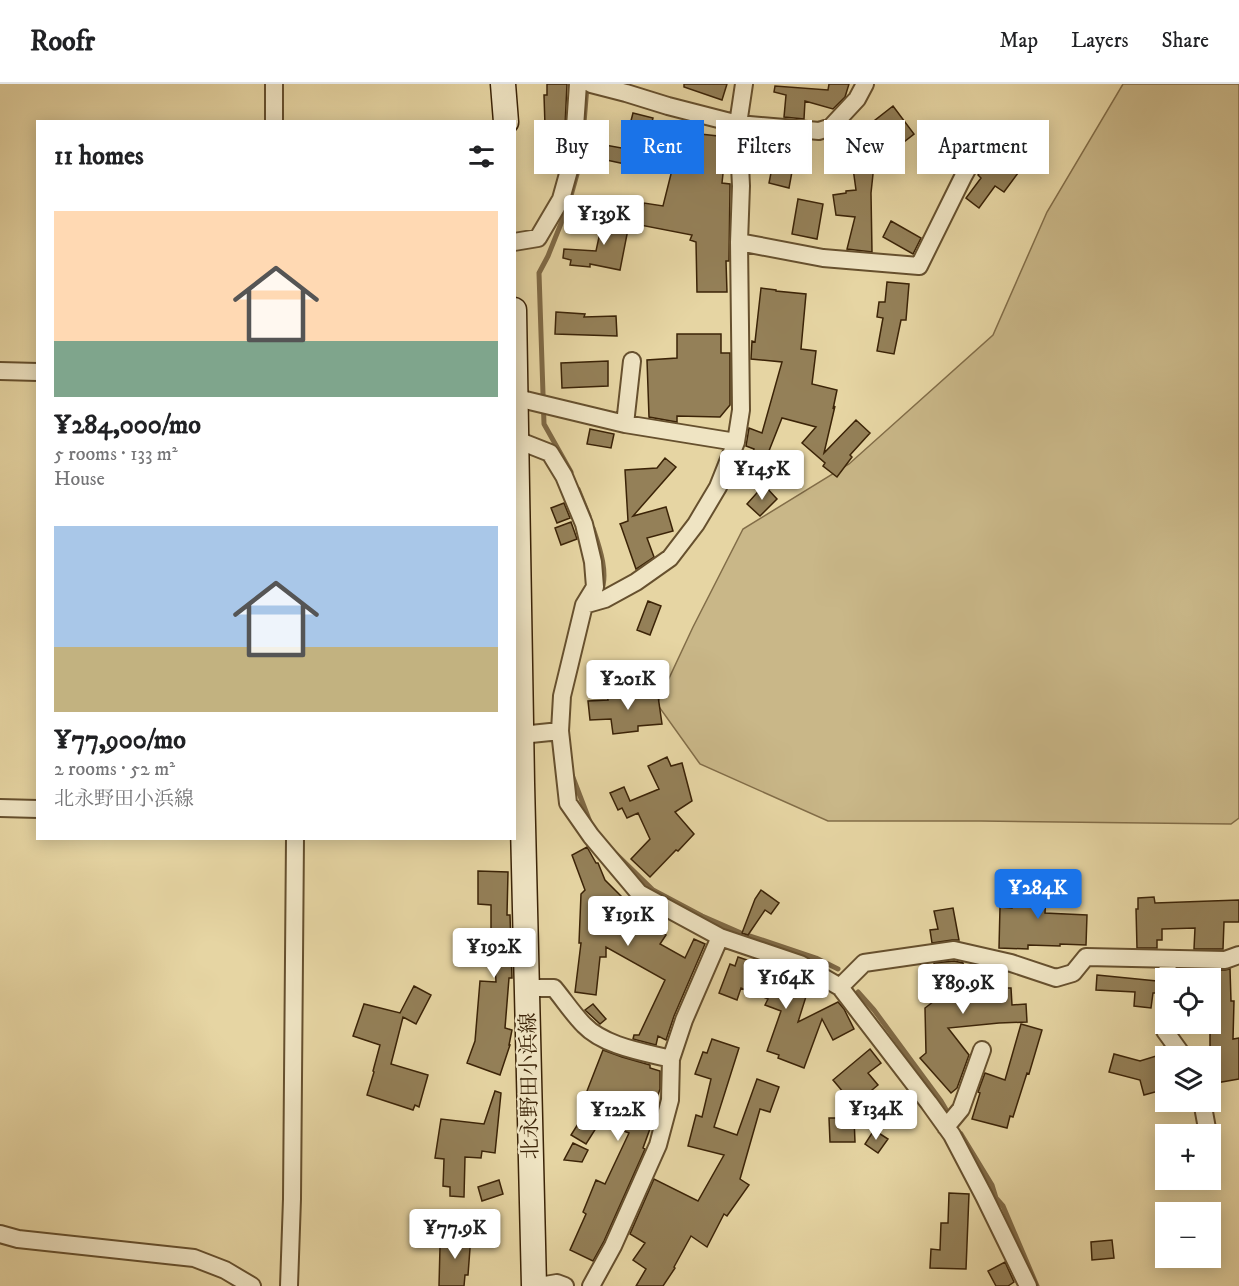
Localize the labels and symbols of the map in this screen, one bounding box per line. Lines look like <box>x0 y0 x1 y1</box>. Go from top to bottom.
pin: ¥139K <box>562 195 646 246</box>
pin: ¥145K <box>720 450 804 501</box>
pin: ¥201K <box>586 660 670 711</box>
pin: ¥284K <box>996 869 1080 920</box>
pin: ¥191K <box>586 896 670 947</box>
pin: ¥192K <box>452 928 536 979</box>
pin: ¥164K <box>744 959 828 1010</box>
pin: ¥89.9K <box>914 964 1012 1015</box>
street label: 北永野田小浜線 <box>516 1012 544 1160</box>
pin: ¥134K <box>834 1090 918 1141</box>
pin: ¥122K <box>576 1091 660 1142</box>
pin: ¥77.9K <box>406 1209 504 1260</box>

